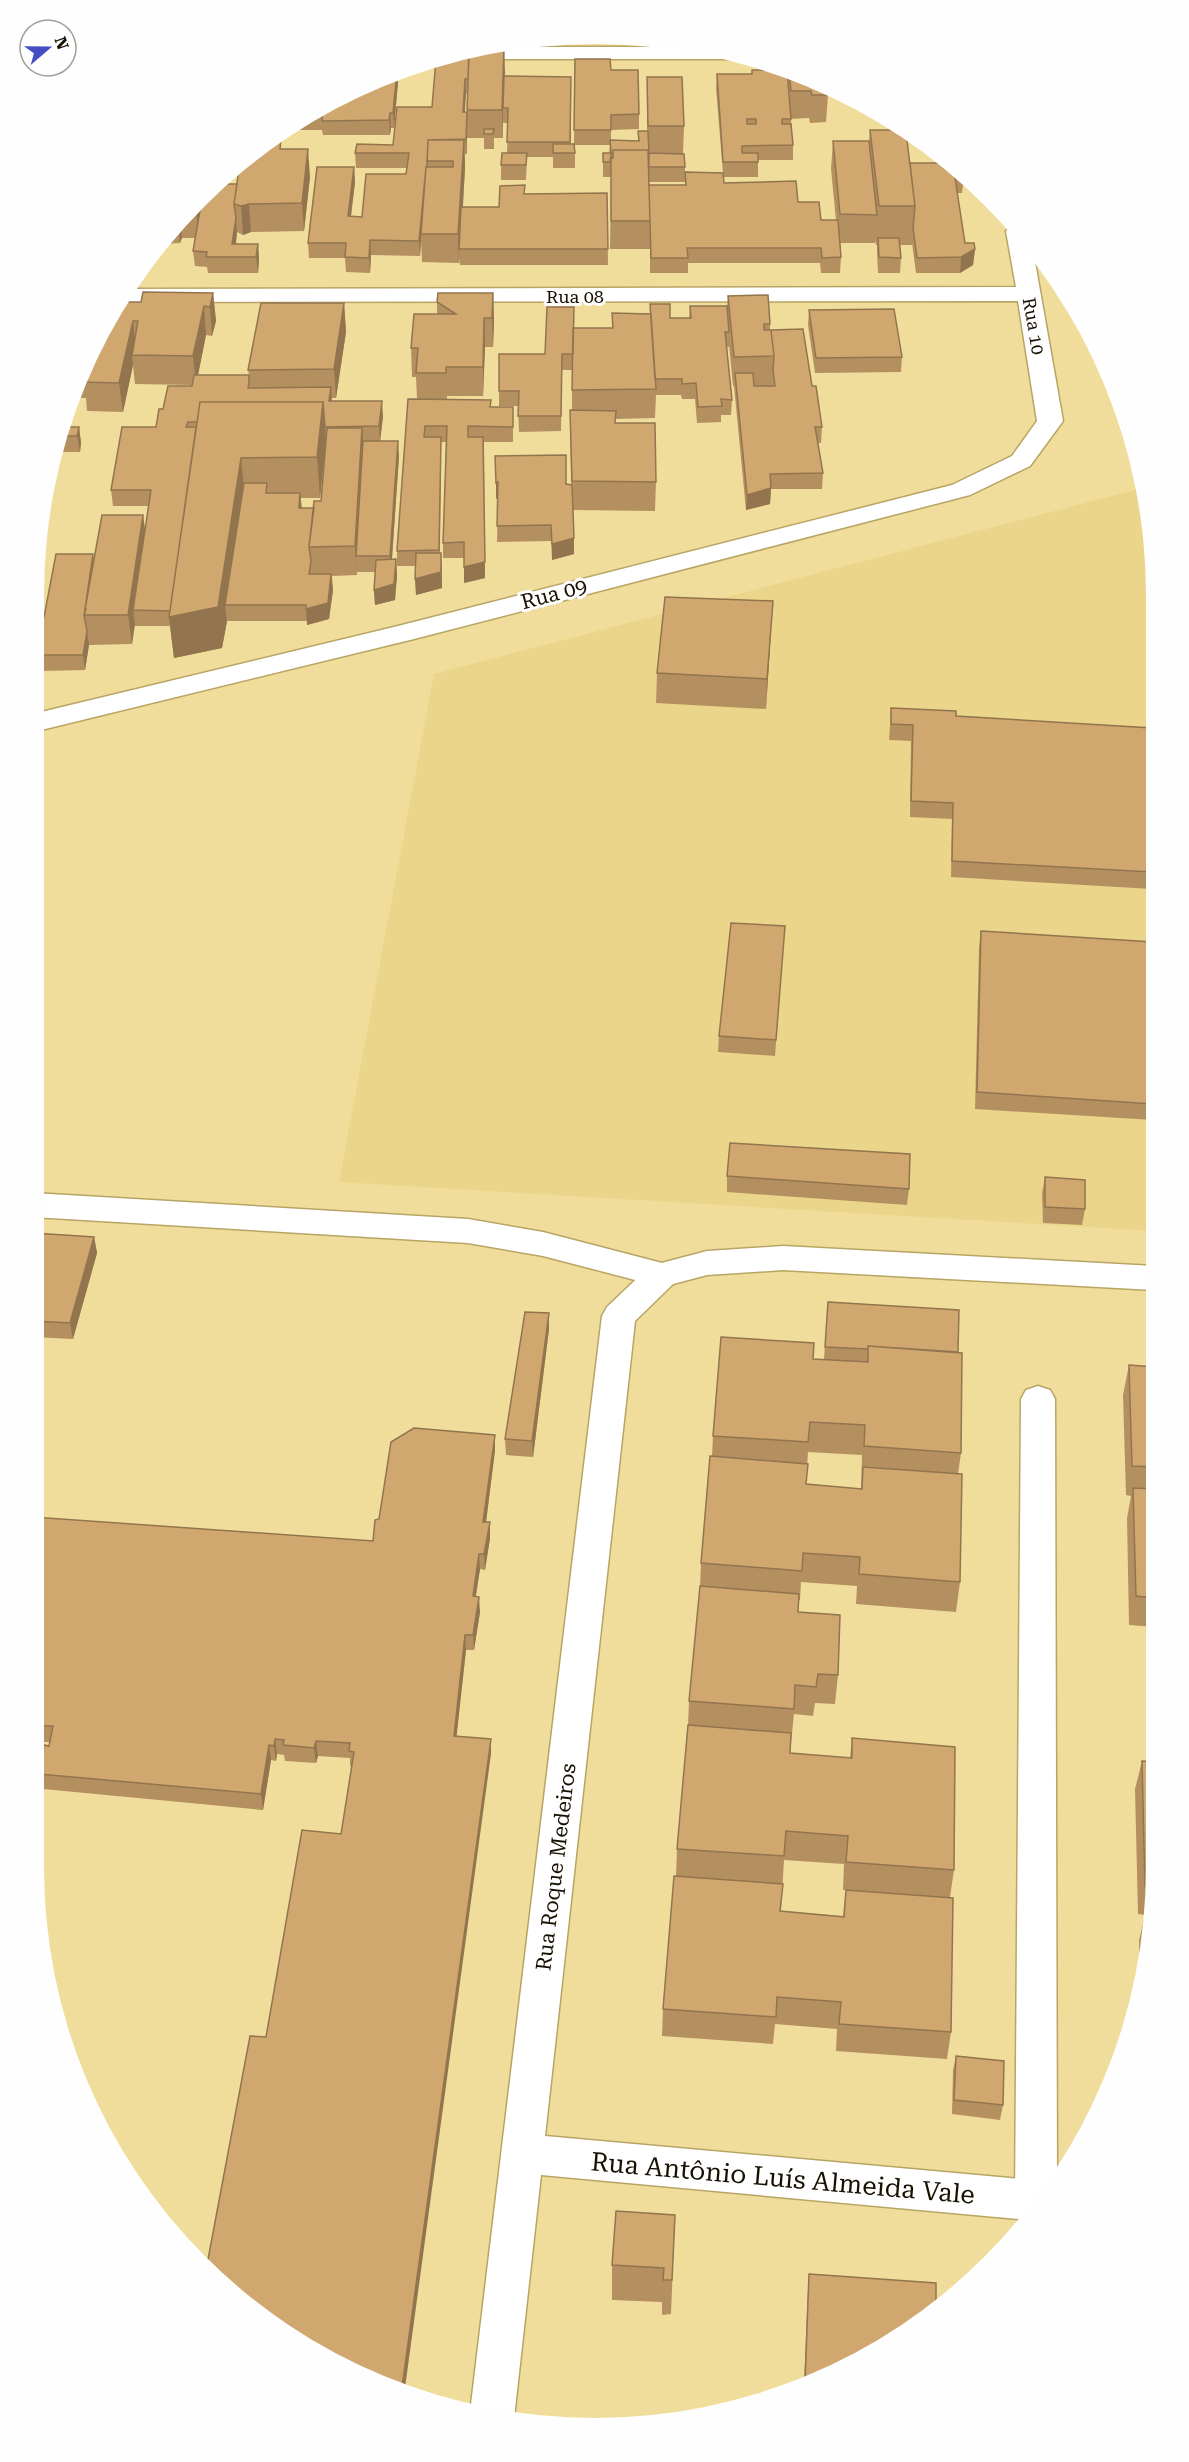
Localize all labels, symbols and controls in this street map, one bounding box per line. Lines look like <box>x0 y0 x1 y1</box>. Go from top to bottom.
north arrow <box>18 18 78 78</box>
text: N <box>51 34 73 52</box>
street label: Rua 08 <box>546 286 604 307</box>
street label: Rua 10 <box>1019 296 1049 356</box>
street label: Rua 09 <box>518 574 590 614</box>
street label: Rua Roque Medeiros <box>531 1762 581 1972</box>
street label: Rua Antônio Luís Almeida Vale <box>590 2146 976 2210</box>

